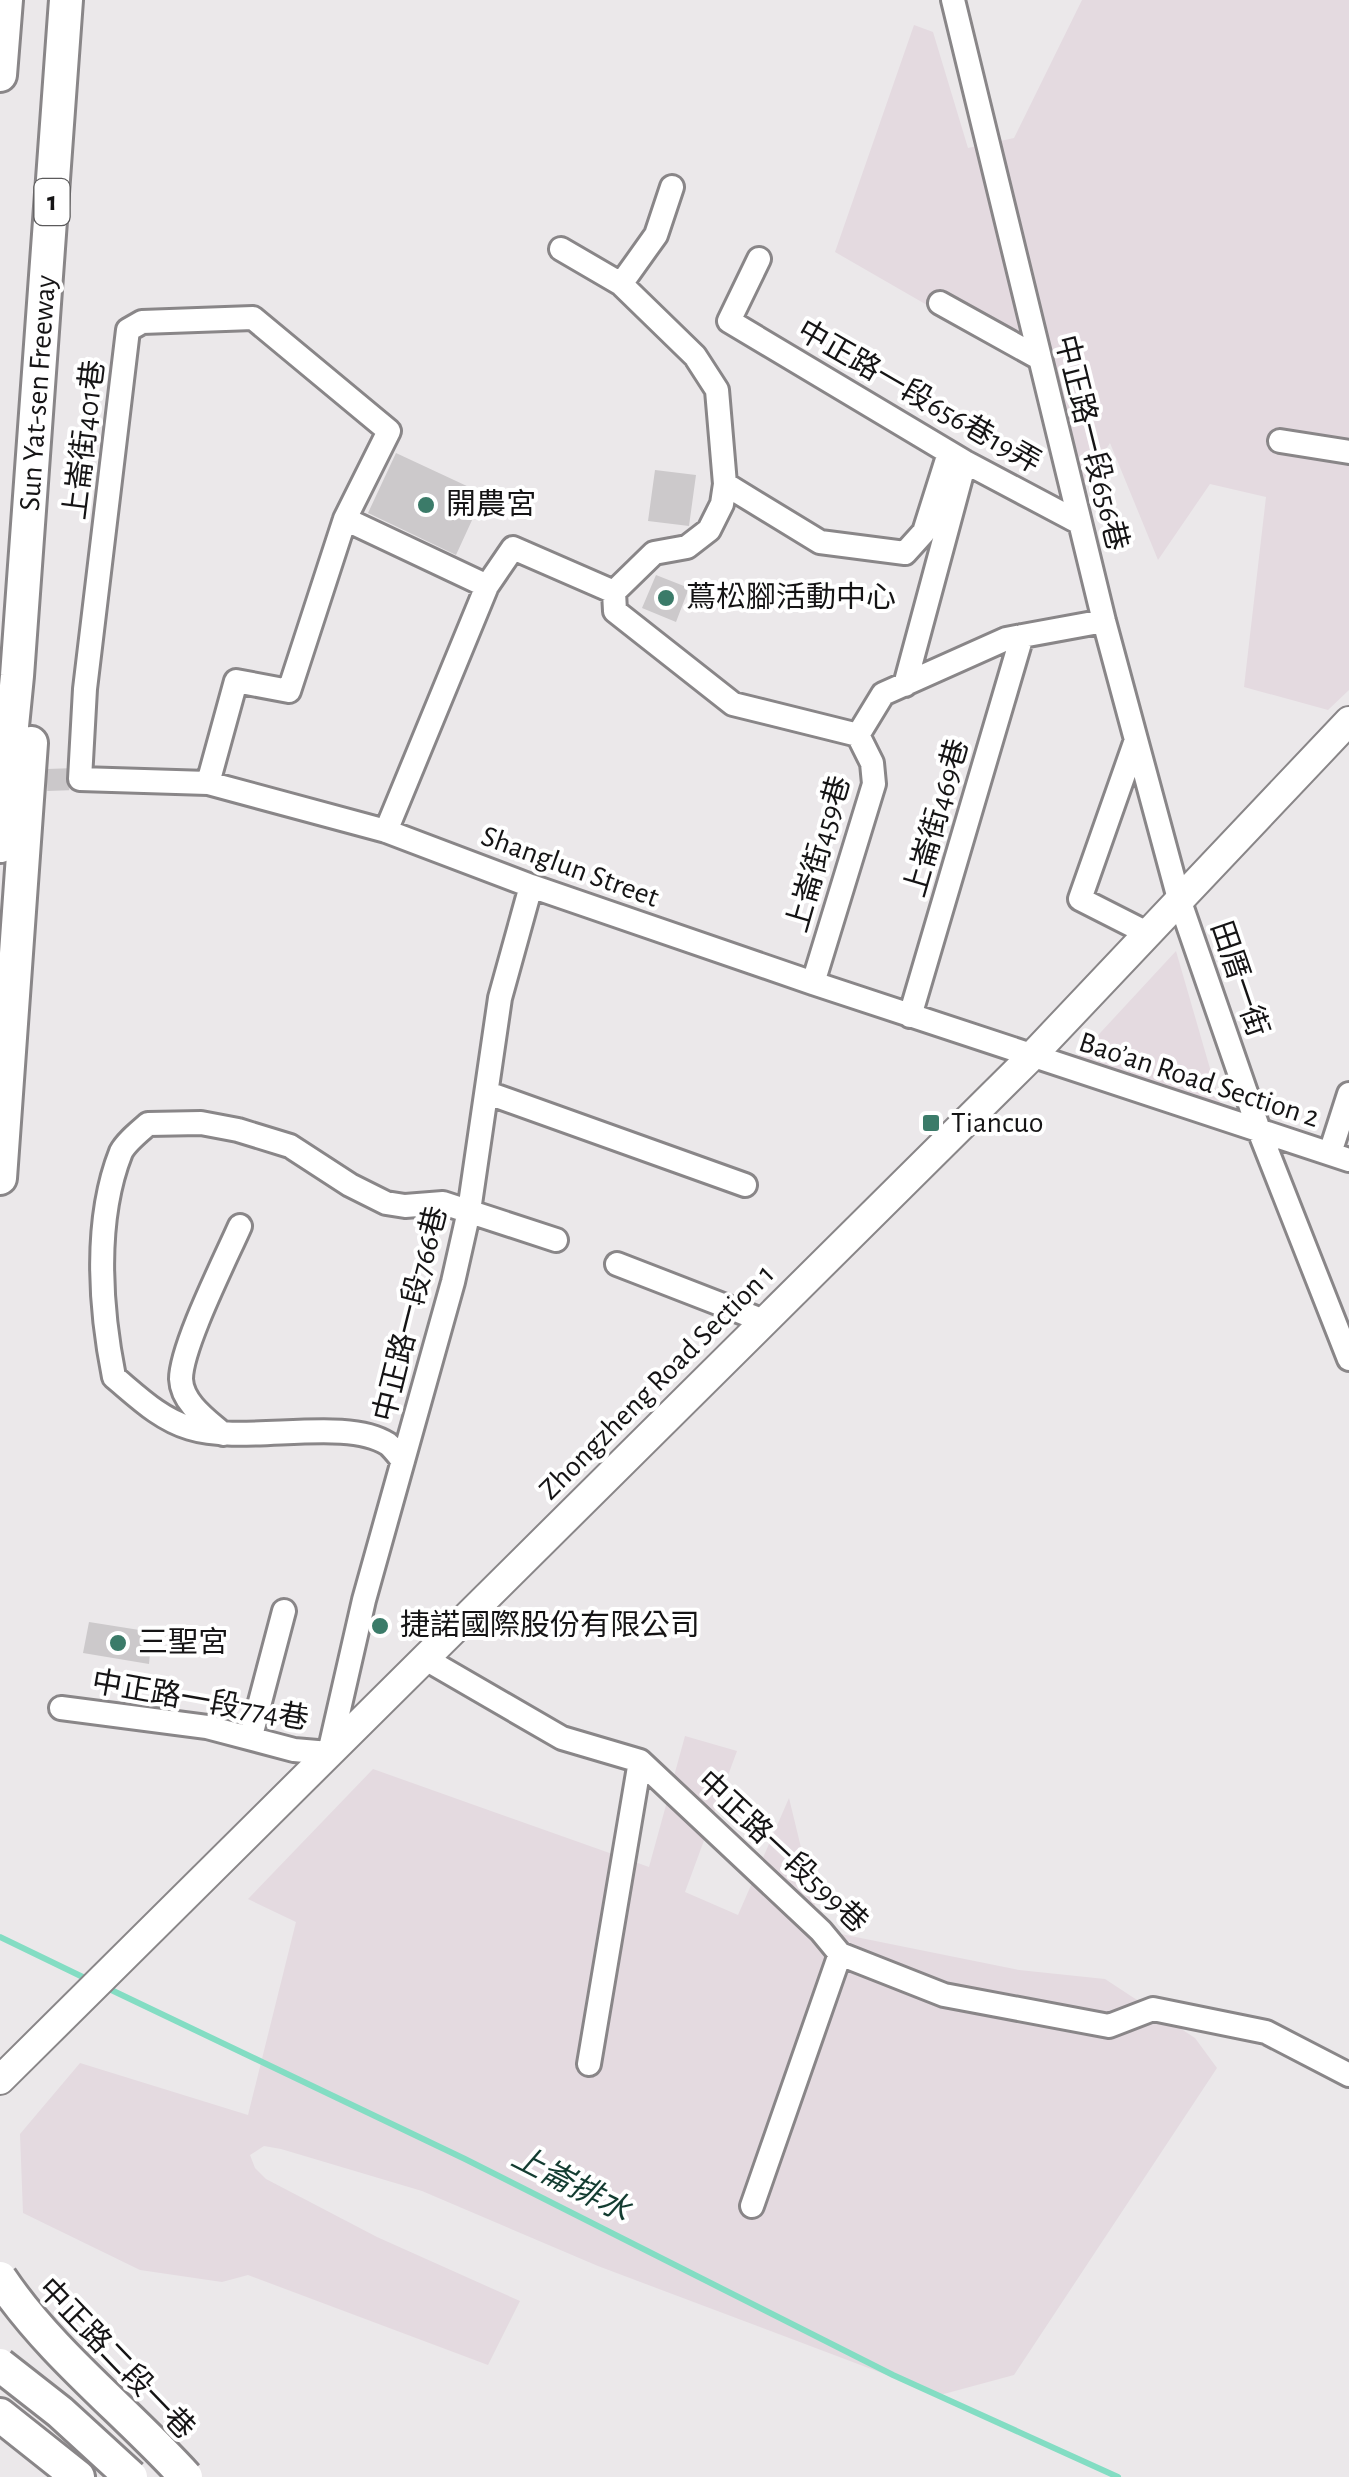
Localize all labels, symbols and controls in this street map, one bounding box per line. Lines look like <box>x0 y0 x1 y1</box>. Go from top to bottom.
road number: 1 <box>34 179 70 225</box>
street label: Sun Yat-sen Freeway <box>15 274 61 512</box>
street label: 中正路一段656巷19弄 <box>792 313 1047 479</box>
street label: 中正路一段656巷 <box>1050 332 1134 554</box>
street label: 上崙街401巷 <box>58 358 110 522</box>
place label: 開農宮 <box>446 488 536 520</box>
marker: 開農宮 <box>415 494 437 516</box>
place label: 蔦松腳活動中心 <box>686 581 896 613</box>
marker: 蔦松腳活動中心 <box>655 587 677 609</box>
street label: 上崙街469巷 <box>898 735 974 900</box>
street label: 上崙街459巷 <box>780 772 856 936</box>
street label: Shanglun Street <box>477 821 663 913</box>
street label: 田厝一街 <box>1205 917 1274 1041</box>
street label: Bao’an Road Section 2 <box>1075 1027 1323 1133</box>
place label: Tiancuo <box>951 1108 1044 1138</box>
marker: Tiancuo <box>920 1112 942 1134</box>
street label: 中正路一段766巷 <box>368 1203 452 1425</box>
street label: Zhongzheng Road Section 1 <box>534 1259 780 1505</box>
place label: 捷諾國際股份有限公司 <box>400 1609 700 1641</box>
marker: 捷諾國際股份有限公司 <box>369 1615 391 1637</box>
place label: 三聖宮 <box>138 1626 228 1658</box>
marker: 三聖宮 <box>107 1632 129 1654</box>
street label: 中正路一段774巷 <box>89 1665 311 1735</box>
street label: 中正路一段599巷 <box>691 1764 874 1938</box>
water label: 上崙排水 <box>507 2140 638 2228</box>
street label: 中正路二段一巷 <box>32 2272 201 2445</box>

